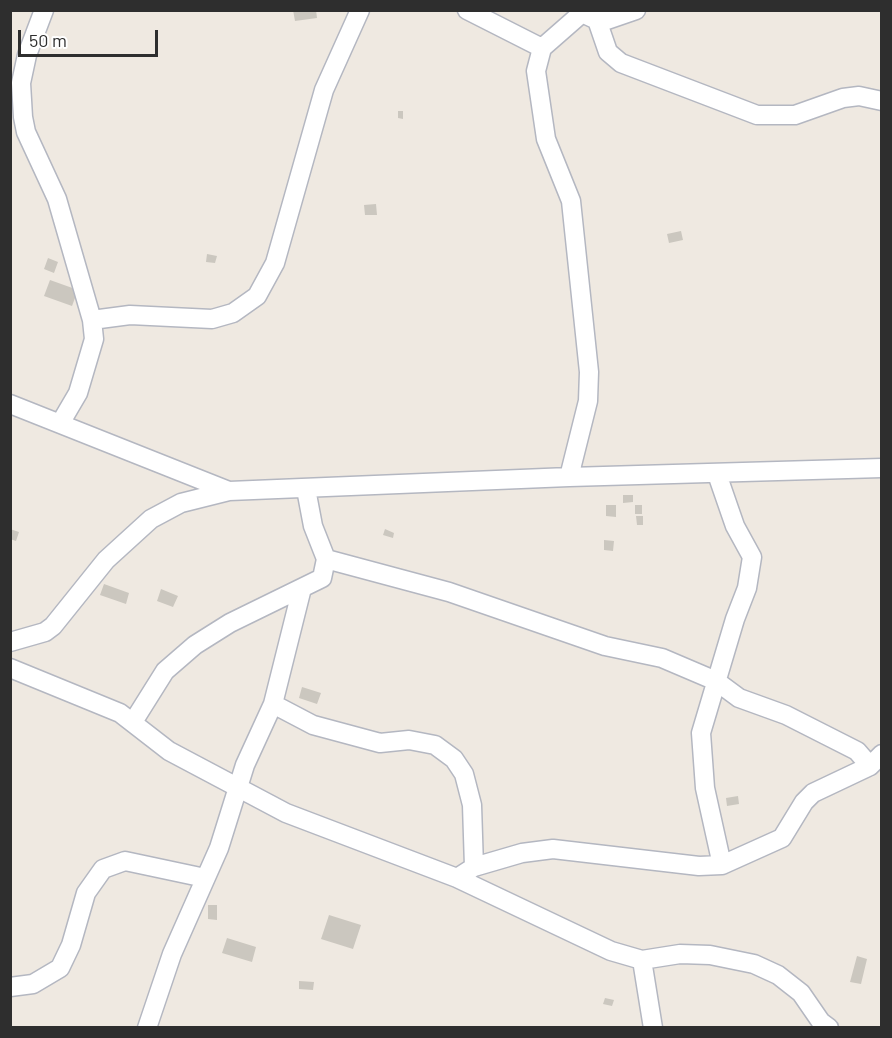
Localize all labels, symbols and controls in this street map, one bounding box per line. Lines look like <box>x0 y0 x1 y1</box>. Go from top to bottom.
scale bar <box>21 18 160 56</box>
text: 50 m <box>29 29 67 51</box>

